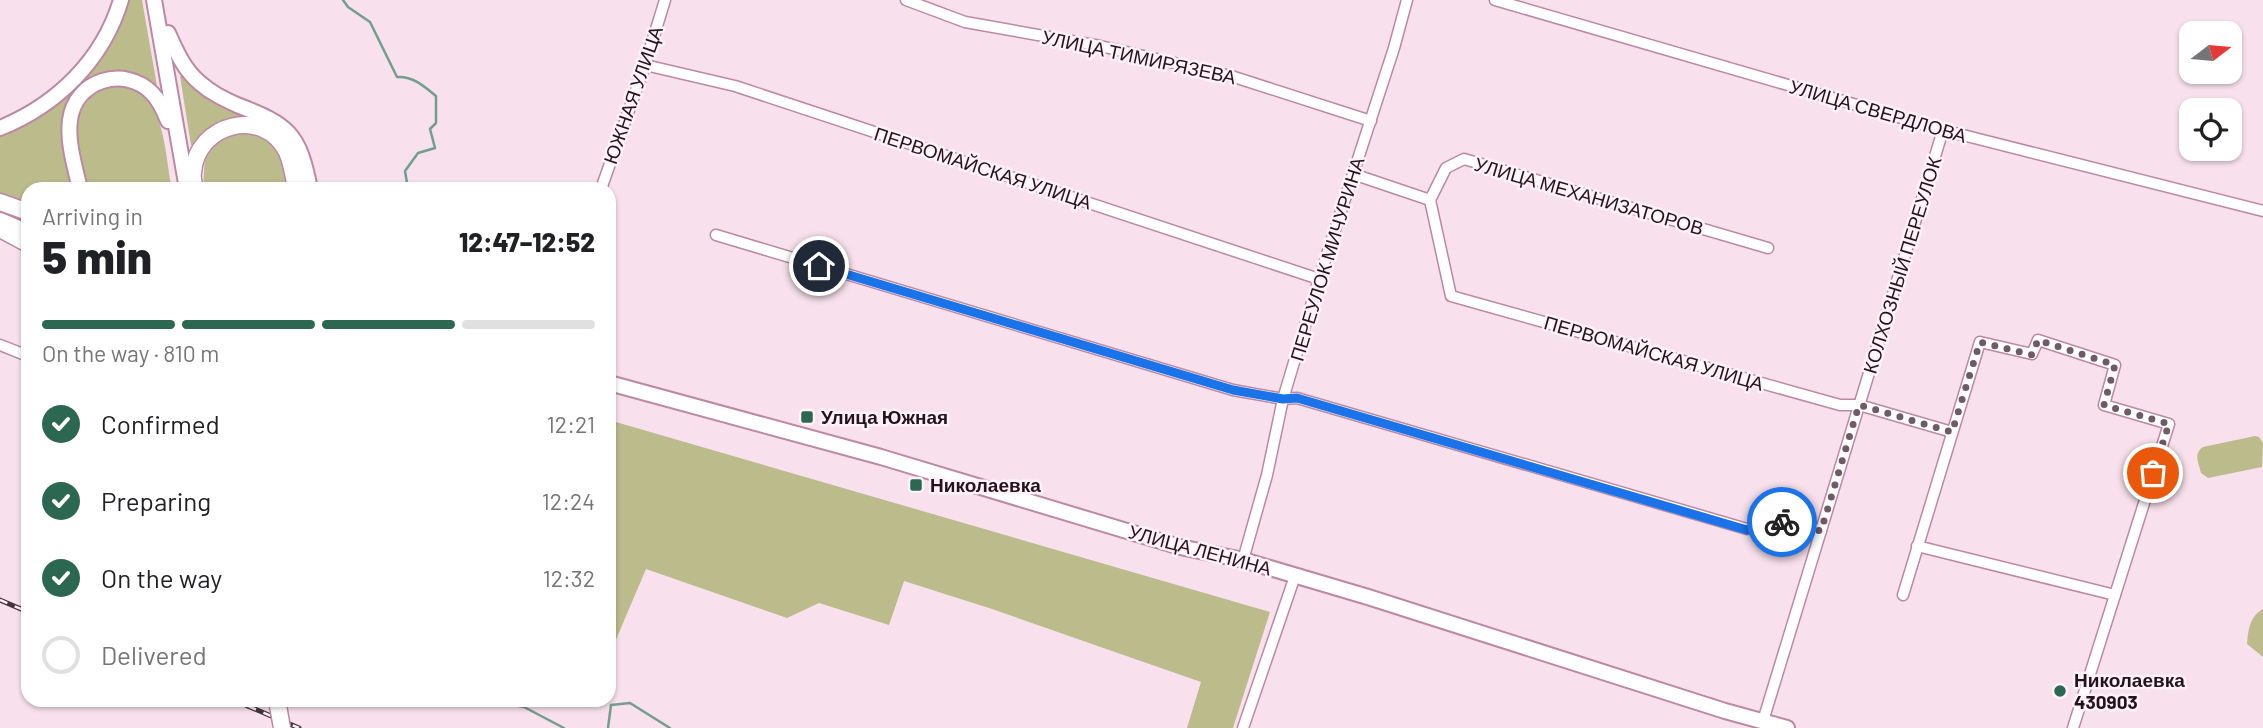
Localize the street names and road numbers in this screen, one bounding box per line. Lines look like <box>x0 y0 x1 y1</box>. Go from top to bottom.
street label: ЮЖНАЯ УЛИЦА <box>598 22 667 167</box>
street label: УЛИЦА ТИМИРЯЗЕВА <box>1040 25 1238 88</box>
street label: УЛИЦА СВЕРДЛОВА <box>1787 74 1970 147</box>
street label: ПЕРВОМАЙСКАЯ УЛИЦА <box>872 121 1095 214</box>
street label: УЛИЦА МЕХАНИЗАТОРОВ <box>1472 152 1706 239</box>
street label: ПЕРЕУЛОК МИЧУРИНА <box>1285 154 1369 364</box>
street label: КОЛХОЗНЫЙ ПЕРЕУЛОК <box>1858 154 1946 376</box>
street label: ПЕРВОМАЙСКАЯ УЛИЦА <box>1542 310 1767 395</box>
street label: УЛИЦА ЛЕНИНА <box>1126 519 1274 580</box>

